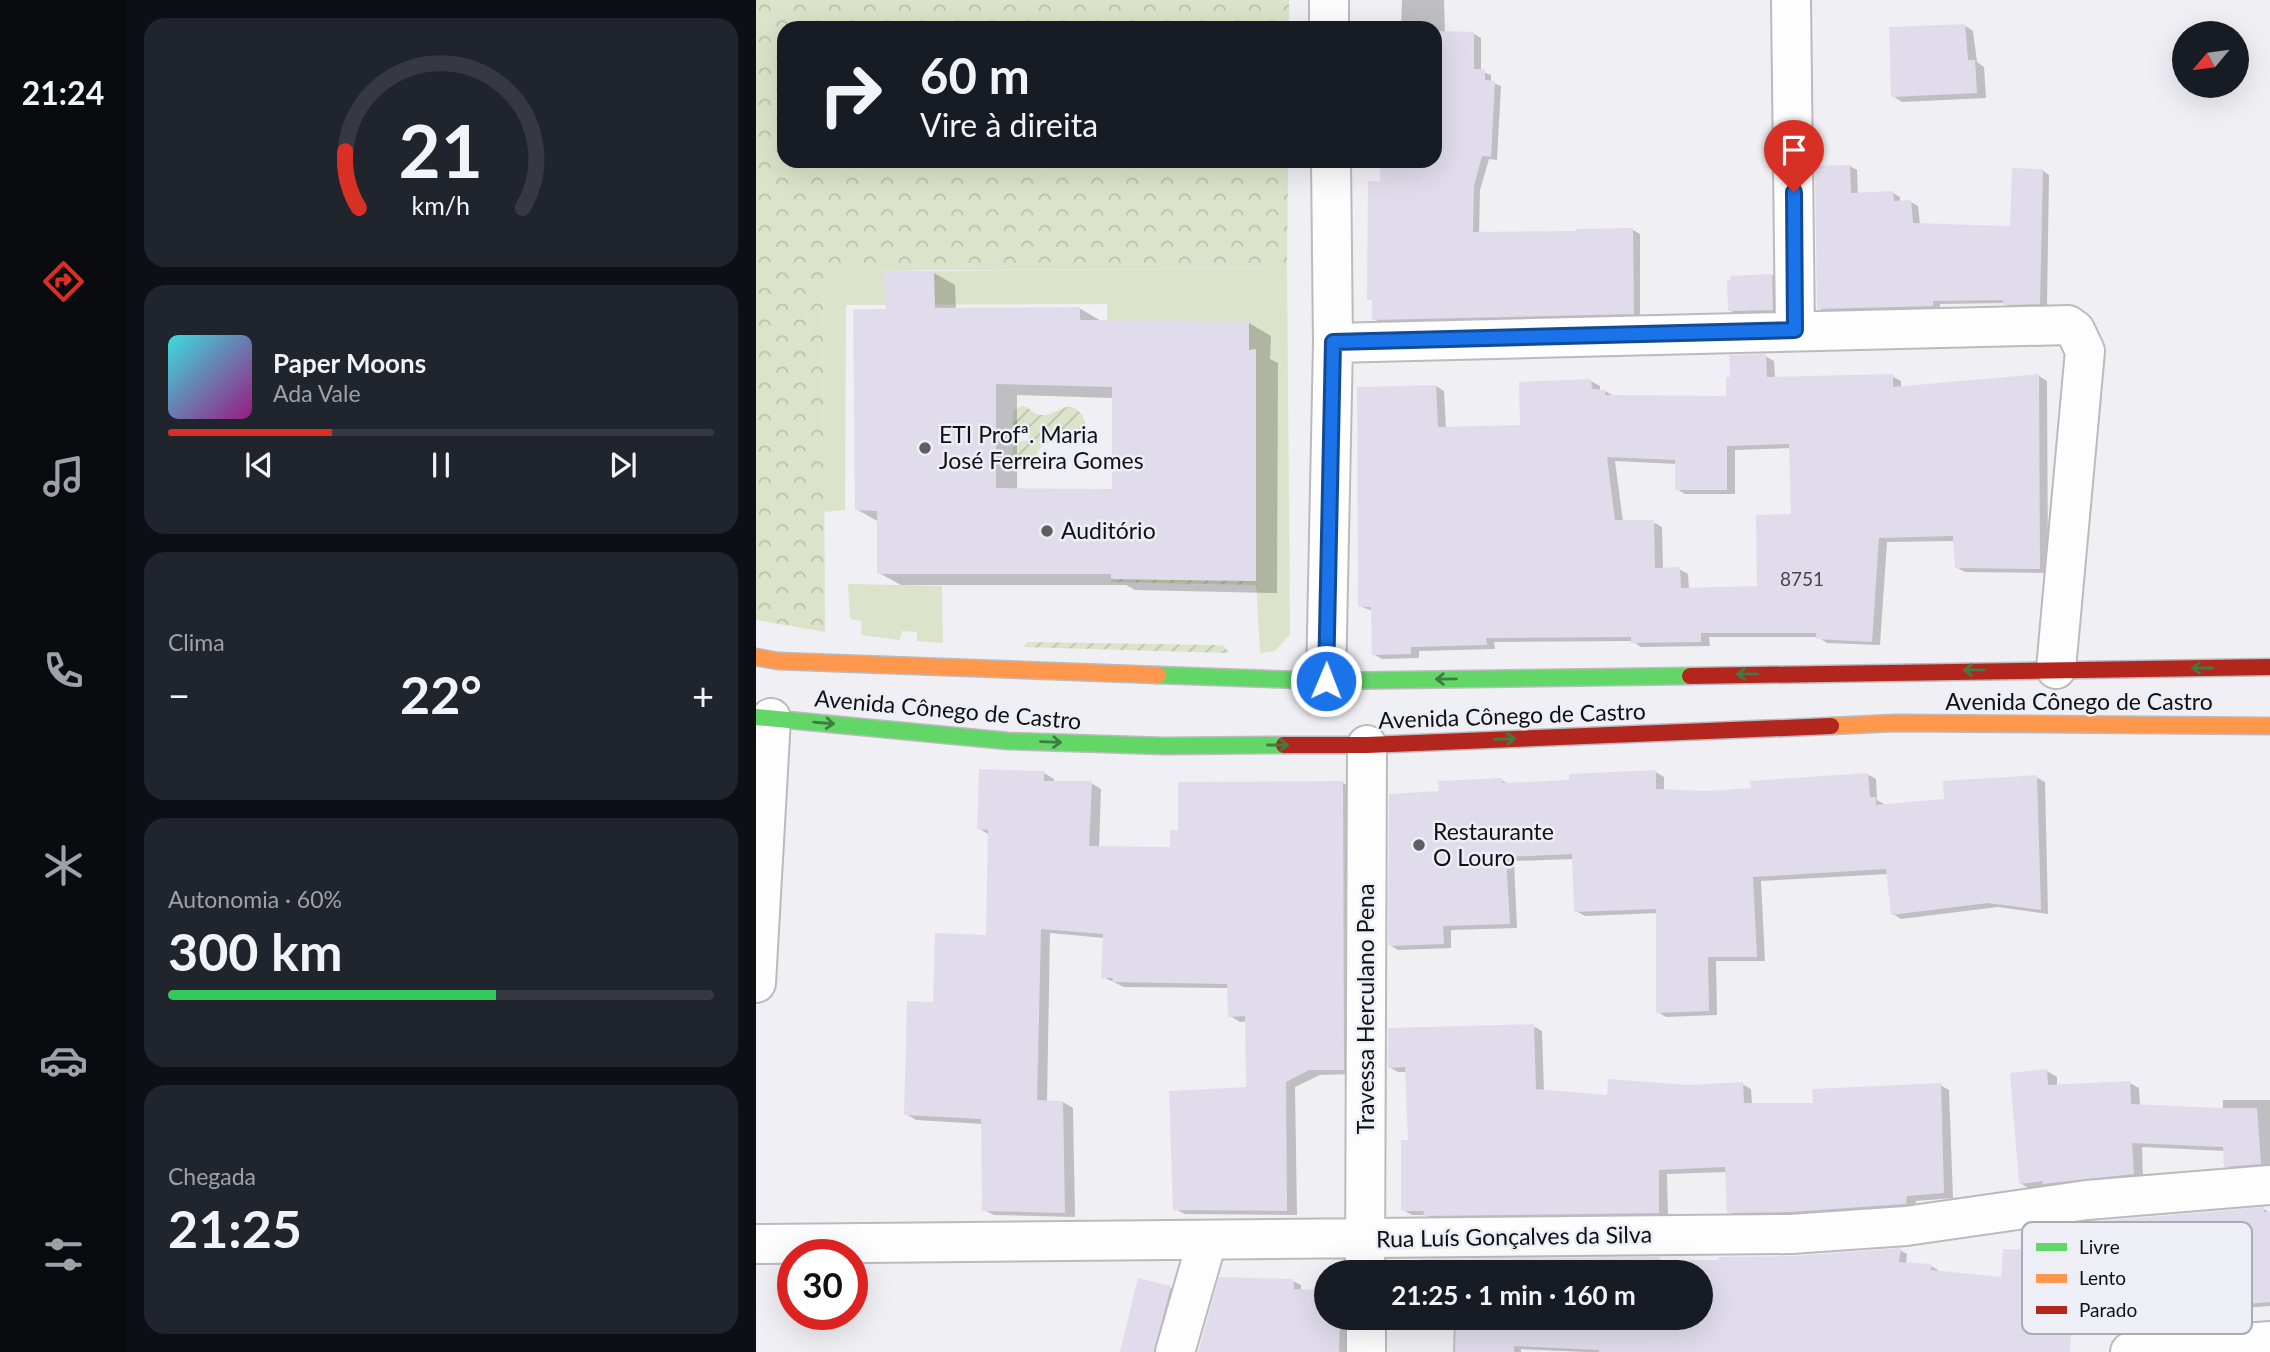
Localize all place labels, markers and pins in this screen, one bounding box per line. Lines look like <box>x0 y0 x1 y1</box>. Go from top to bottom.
pin <box>1764 120 1824 192</box>
place label: ETI Profª. Maria José Ferreira Gomes <box>939 420 1144 474</box>
marker: ETI Profª. Maria José Ferreira Gomes <box>917 440 933 456</box>
place label: Auditório <box>1061 516 1156 544</box>
marker: Auditório <box>1039 523 1055 539</box>
place label: Restaurante O Louro <box>1433 817 1554 871</box>
marker: Restaurante O Louro <box>1411 837 1427 853</box>

